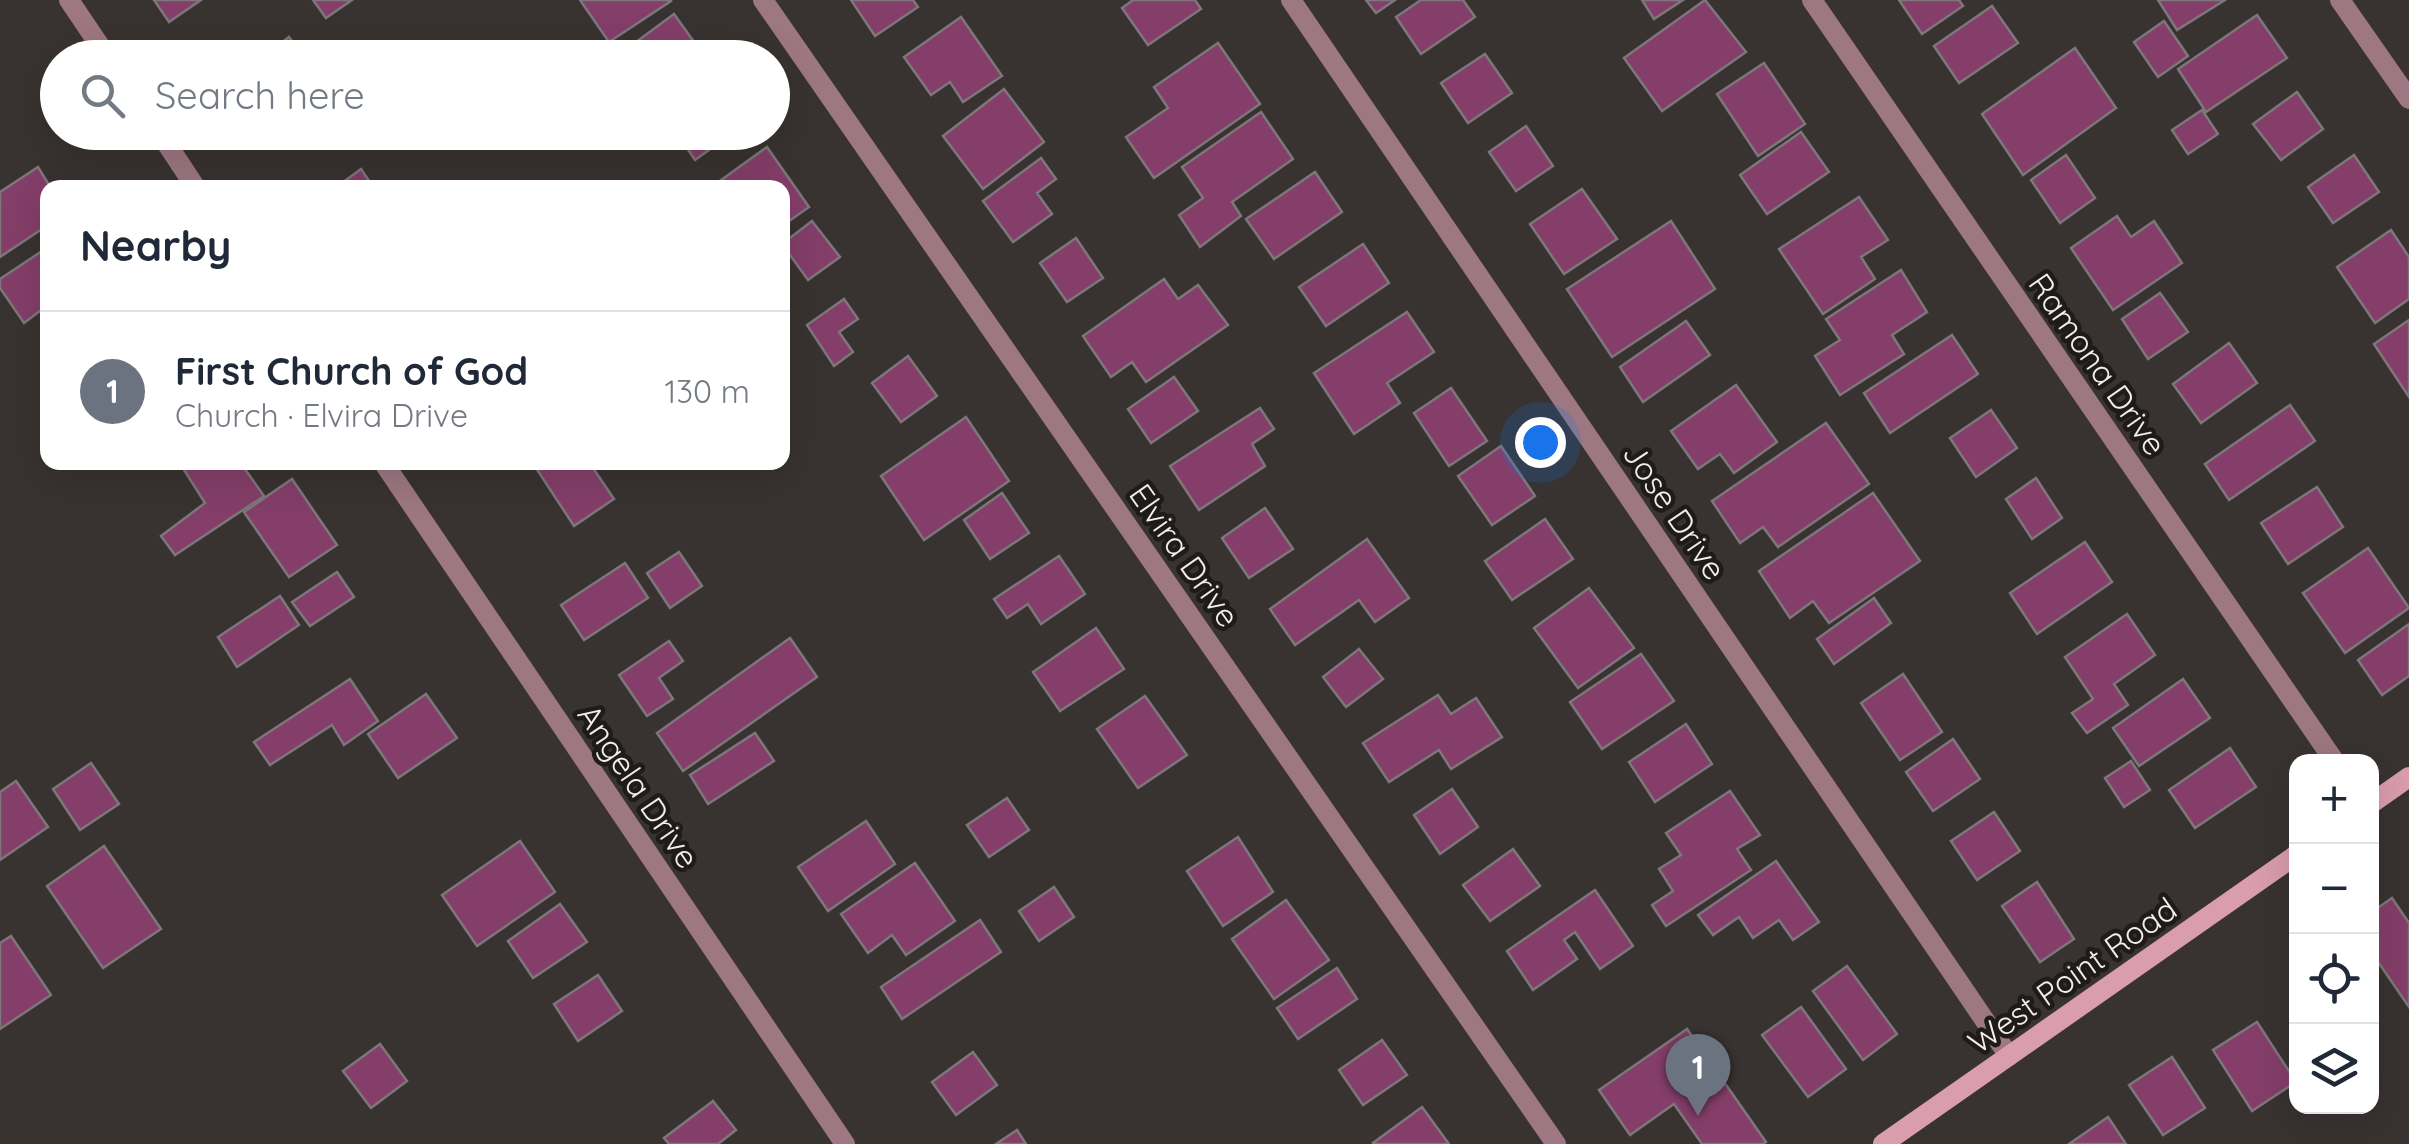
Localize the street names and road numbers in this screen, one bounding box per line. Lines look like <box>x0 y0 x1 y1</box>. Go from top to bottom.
street label: Ramona Drive <box>2020 265 2176 463</box>
street label: Jose Drive <box>1615 435 1735 587</box>
street label: Elvira Drive <box>1121 476 1249 634</box>
street label: Angela Drive <box>570 696 708 876</box>
street label: West Point Road <box>1960 888 2184 1062</box>

